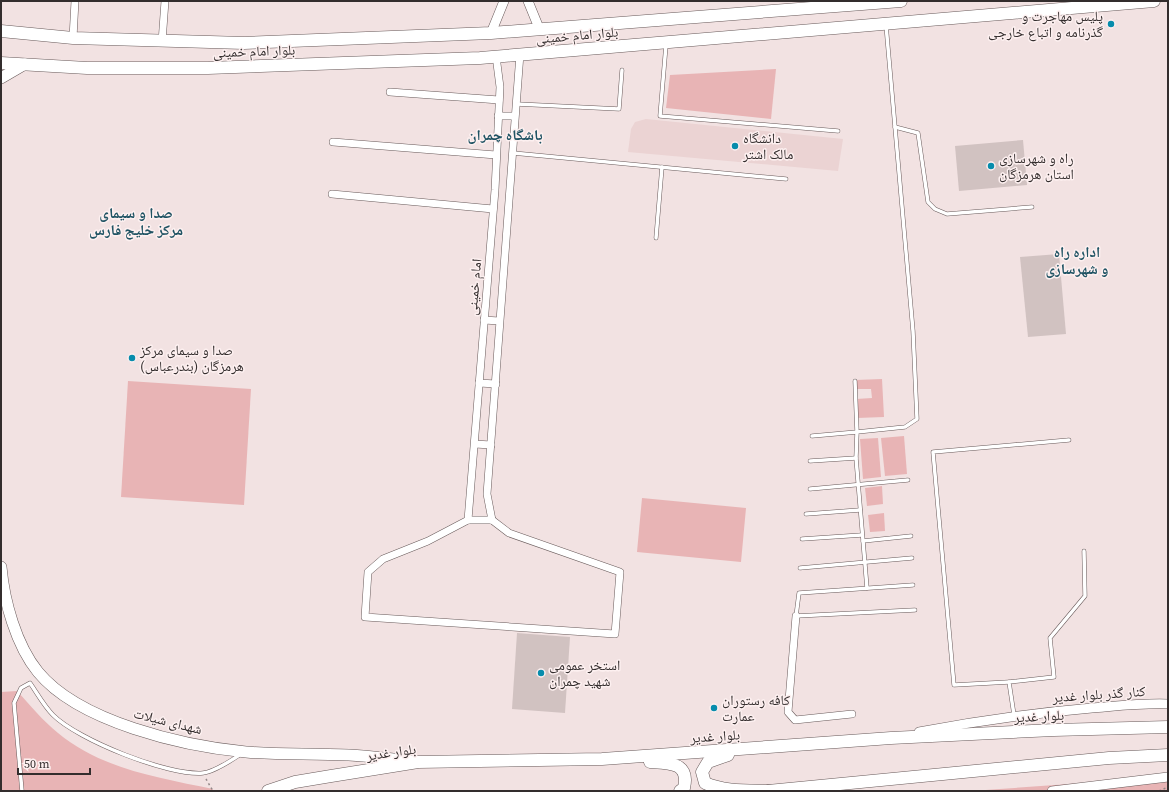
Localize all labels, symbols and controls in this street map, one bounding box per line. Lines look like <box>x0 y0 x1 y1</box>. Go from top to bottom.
place label: پلیس مهاجرت و گذرنامه و اتباع خارجى <box>988 6 1103 42</box>
marker: پلیس مهاجرت و گذرنامه و اتباع خارجى <box>1106 19 1116 29</box>
street label: بلوار امام خمینی <box>535 21 619 49</box>
street label: بلوار امام خمینی <box>212 40 296 62</box>
district label: باشگاه چمران <box>467 124 543 145</box>
place label: دانشگاه مالک اشتر <box>742 128 793 164</box>
marker: دانشگاه مالک اشتر <box>730 141 740 151</box>
place label: راه و شهرسازی استان هرمزگان <box>999 148 1074 184</box>
marker: راه و شهرسازی استان هرمزگان <box>986 161 996 171</box>
district label: صدا و سیمای مرکز خلیج فارس <box>89 202 183 240</box>
district label: اداره راه و شهرسازی <box>1045 241 1109 279</box>
street label: امام خمینی <box>462 258 486 316</box>
place label: صدا و سیمای مرکز هرمزگان (بندرعباس) <box>139 340 244 376</box>
marker: صدا و سیمای مرکز هرمزگان (بندرعباس) <box>127 353 137 363</box>
place label: استخر عمومی شهید چمران <box>549 655 620 691</box>
marker: استخر عمومی شهید چمران <box>536 668 546 678</box>
street label: کنار گذر بلوار غدیر <box>1051 681 1146 707</box>
place label: کافه رستوران عمارت <box>722 690 790 726</box>
street label: شهدای شیلات <box>132 703 204 739</box>
marker: کافه رستوران عمارت <box>709 703 719 713</box>
street label: بلوار غدیر <box>1013 705 1065 727</box>
street label: بلوار غدیر <box>688 724 741 748</box>
street label: بلوار غدیر <box>364 739 417 766</box>
scale bar <box>18 750 90 776</box>
text: 50 m <box>24 756 50 772</box>

